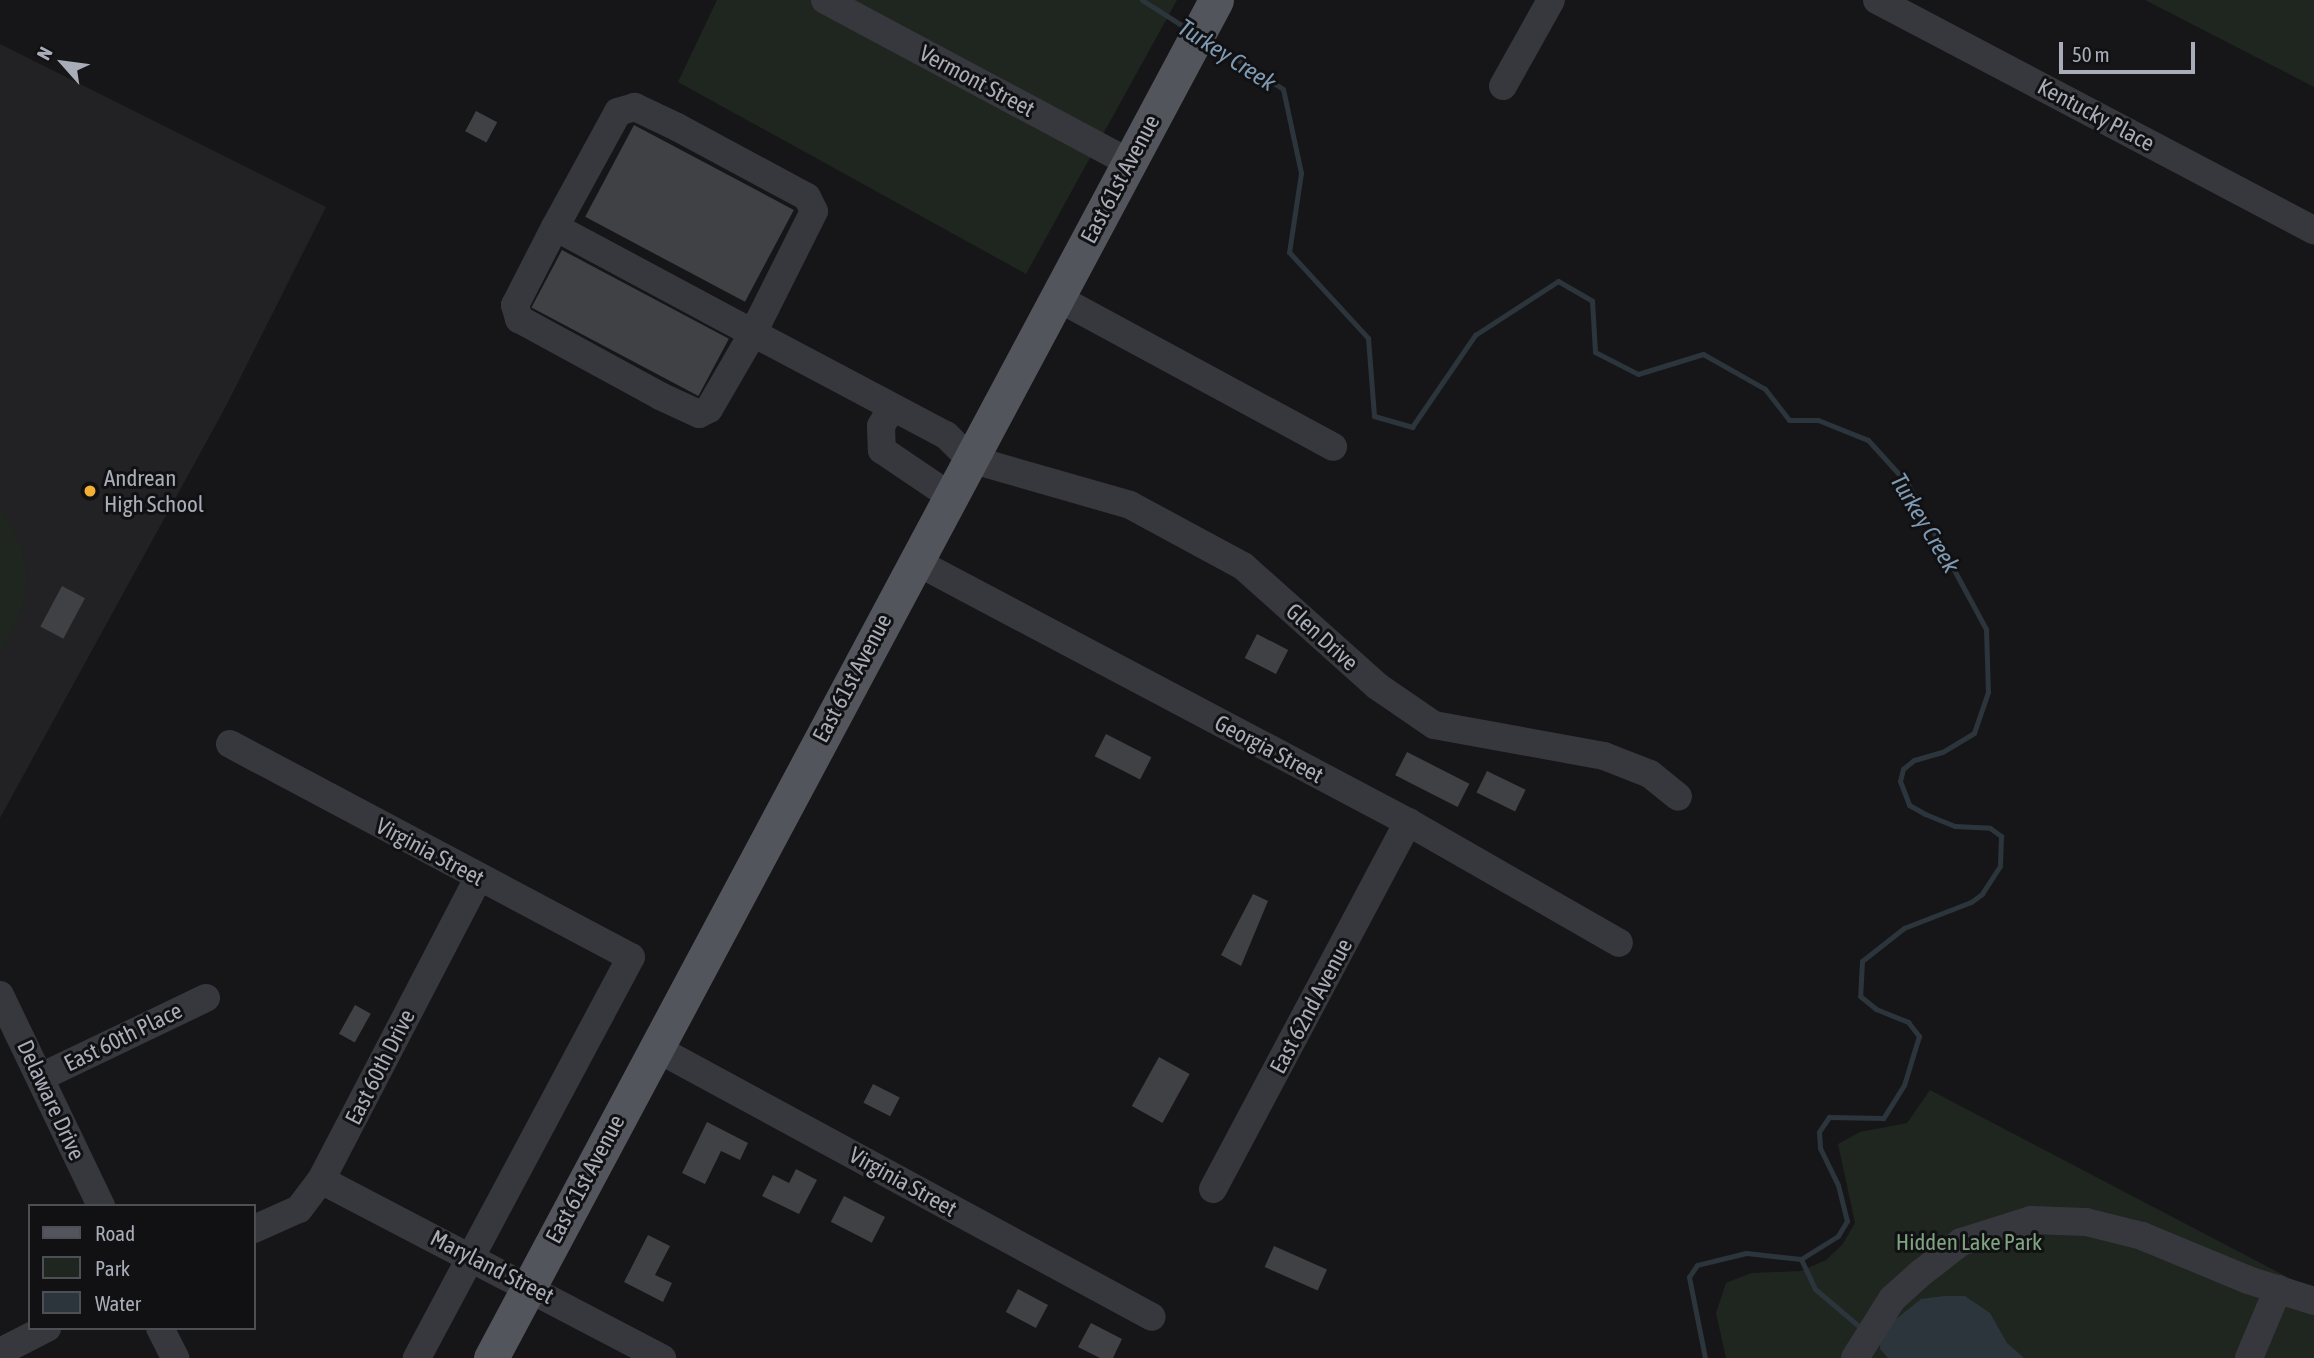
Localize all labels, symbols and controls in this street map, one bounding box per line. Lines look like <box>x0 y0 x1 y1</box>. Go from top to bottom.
water label: Turkey Creek <box>1173 13 1281 97</box>
north arrow <box>28 28 98 98</box>
scale bar <box>2062 28 2198 72</box>
street label: Vermont Street <box>915 39 1039 123</box>
text: 50 m <box>2072 42 2110 66</box>
text: N <box>32 43 57 63</box>
street label: Kentucky Place <box>2033 73 2159 157</box>
street label: East 61st Avenue <box>1075 110 1165 248</box>
place label: Andrean High School <box>104 464 204 518</box>
water label: Turkey Creek <box>1884 468 1966 578</box>
marker: Andrean High School <box>82 483 98 499</box>
street label: Glen Drive <box>1280 597 1364 677</box>
street label: East 61st Avenue <box>807 609 897 747</box>
street label: Georgia Street <box>1210 709 1328 789</box>
street label: Virginia Street <box>371 812 489 892</box>
street label: East 62nd Avenue <box>1264 934 1358 1078</box>
street label: East 60th Place <box>59 997 187 1077</box>
street label: East 60th Drive <box>339 1005 421 1129</box>
street label: Delaware Drive <box>11 1036 91 1164</box>
street label: East 61st Avenue <box>540 1110 630 1248</box>
street label: Virginia Street <box>844 1141 962 1223</box>
legend <box>28 1204 256 1330</box>
text: Road <box>95 1221 135 1245</box>
street label: Maryland Street <box>426 1224 558 1310</box>
park label: Hidden Lake Park <box>1896 1228 2042 1256</box>
text: Park <box>95 1256 130 1280</box>
text: Water <box>95 1291 141 1315</box>

